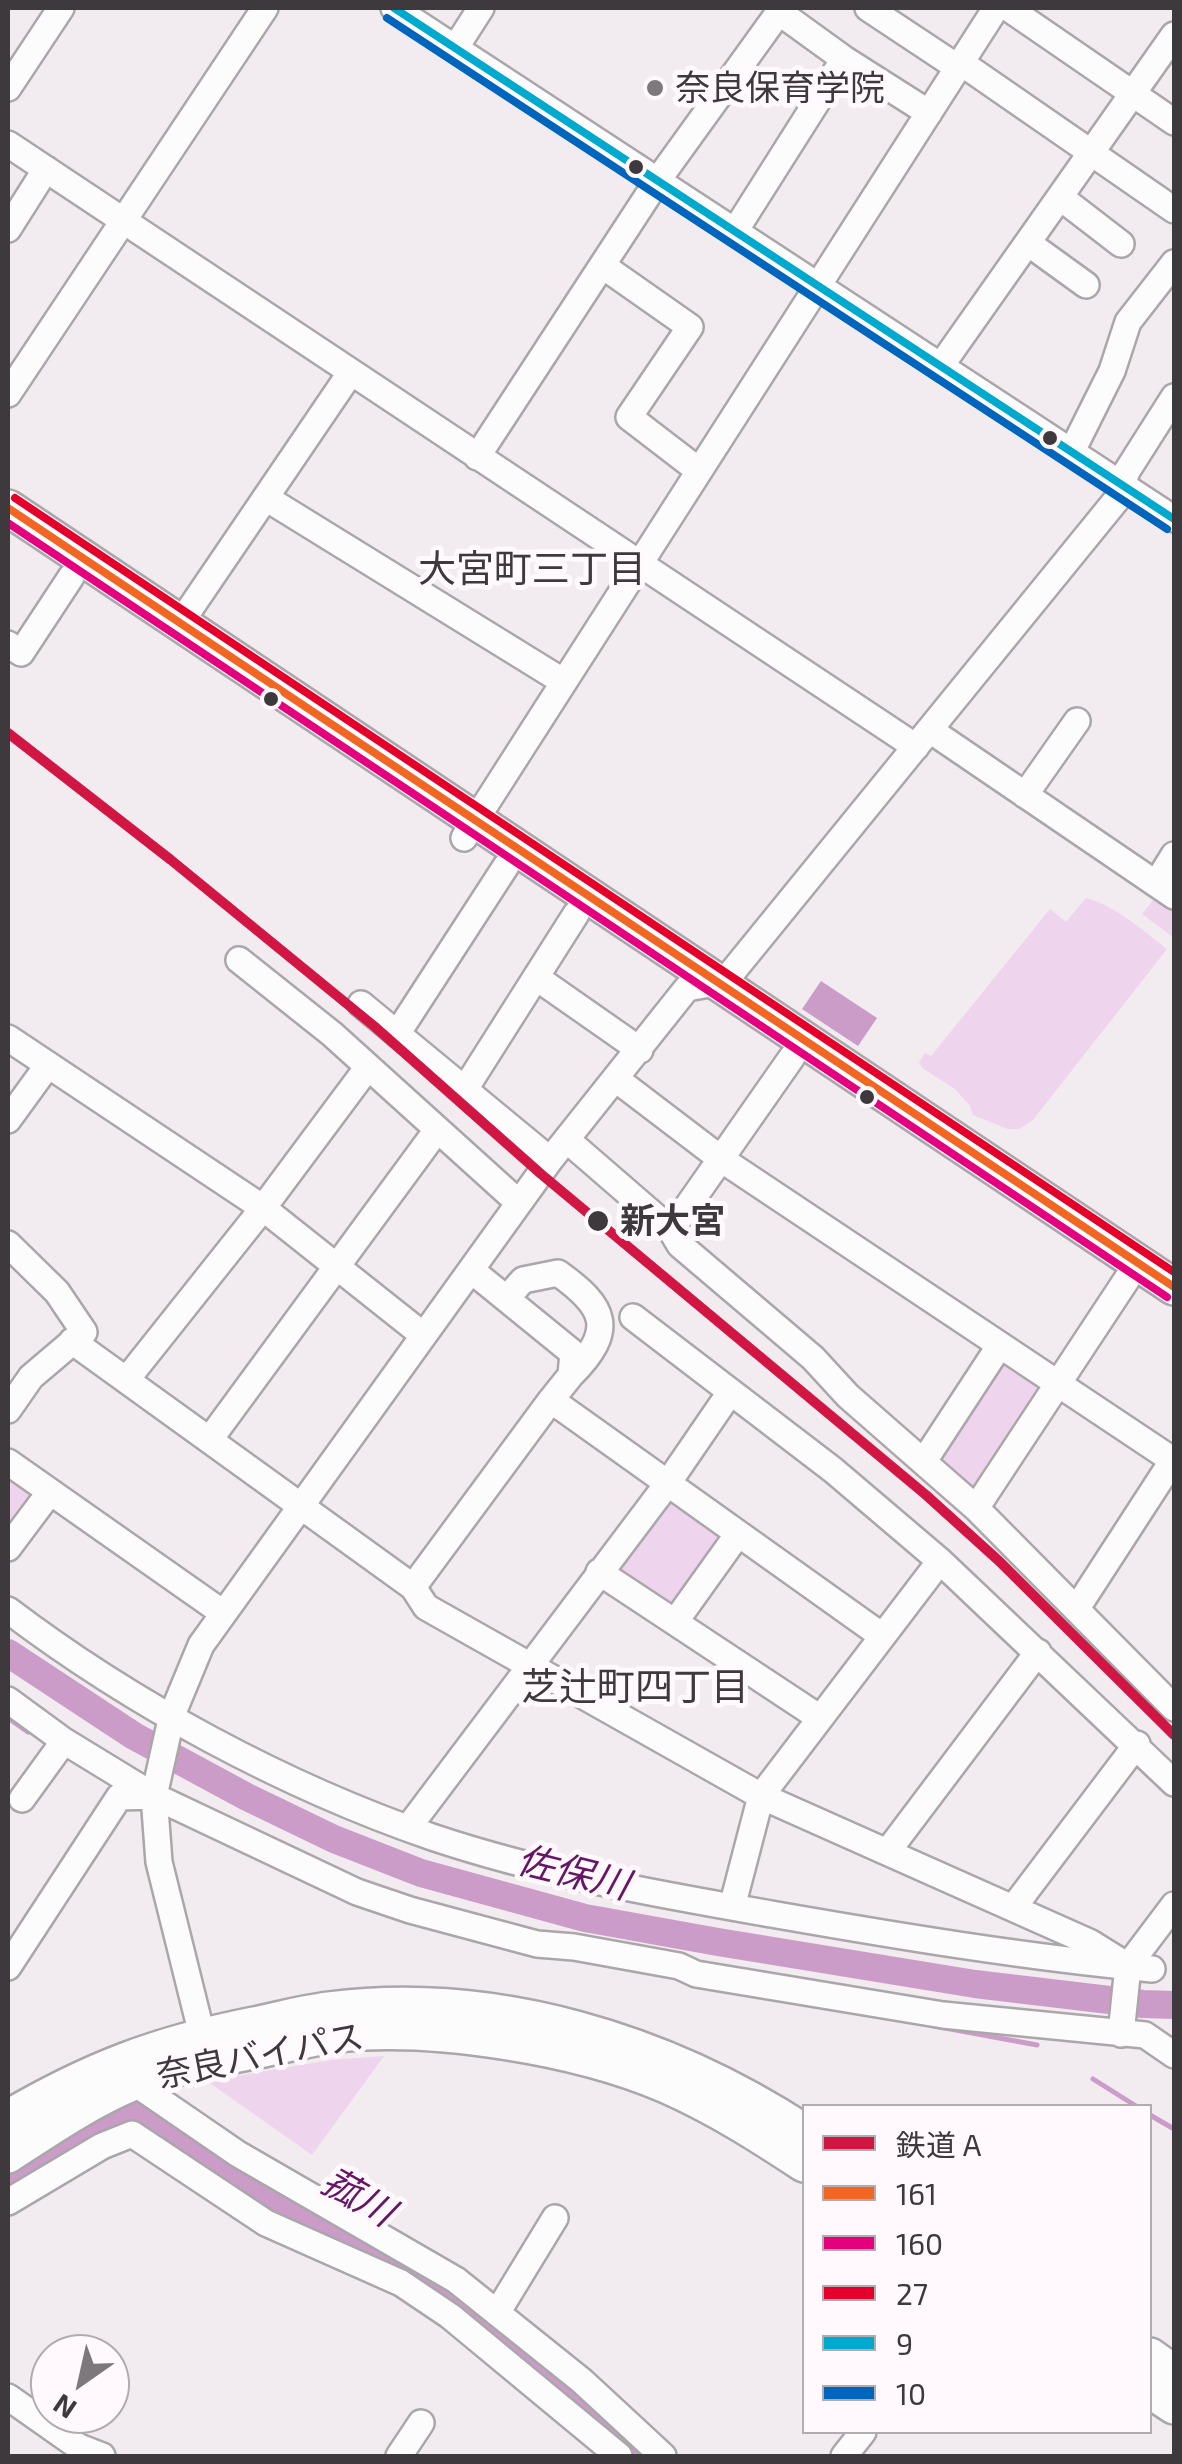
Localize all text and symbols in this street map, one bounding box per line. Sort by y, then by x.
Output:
place label: 奈良保育学院 [675,67,885,109]
marker: 奈良保育学院 [644,77,666,99]
unlabelled marker [626,157,646,177]
unlabelled marker [1040,428,1060,448]
district label: 大宮町三丁目 [418,546,646,592]
unlabelled marker [261,689,281,709]
unlabelled marker [857,1087,877,1107]
place label: 新大宮 [620,1200,725,1242]
marker: 新大宮 [585,1208,611,1234]
district label: 芝辻町四丁目 [521,1664,749,1710]
water label: 佐保川 [512,1837,634,1909]
street label: 奈良バイパス [153,2015,367,2097]
legend [802,2104,1152,2434]
text: 鉄道 A [896,2126,981,2162]
water label: 菰川 [314,2158,402,2236]
text: 161 [896,2175,937,2211]
text: 160 [896,2225,943,2261]
text: 27 [896,2275,928,2311]
text: 9 [896,2325,913,2361]
north arrow [30,2334,130,2434]
text: 10 [896,2375,926,2411]
text: N [46,2387,82,2427]

